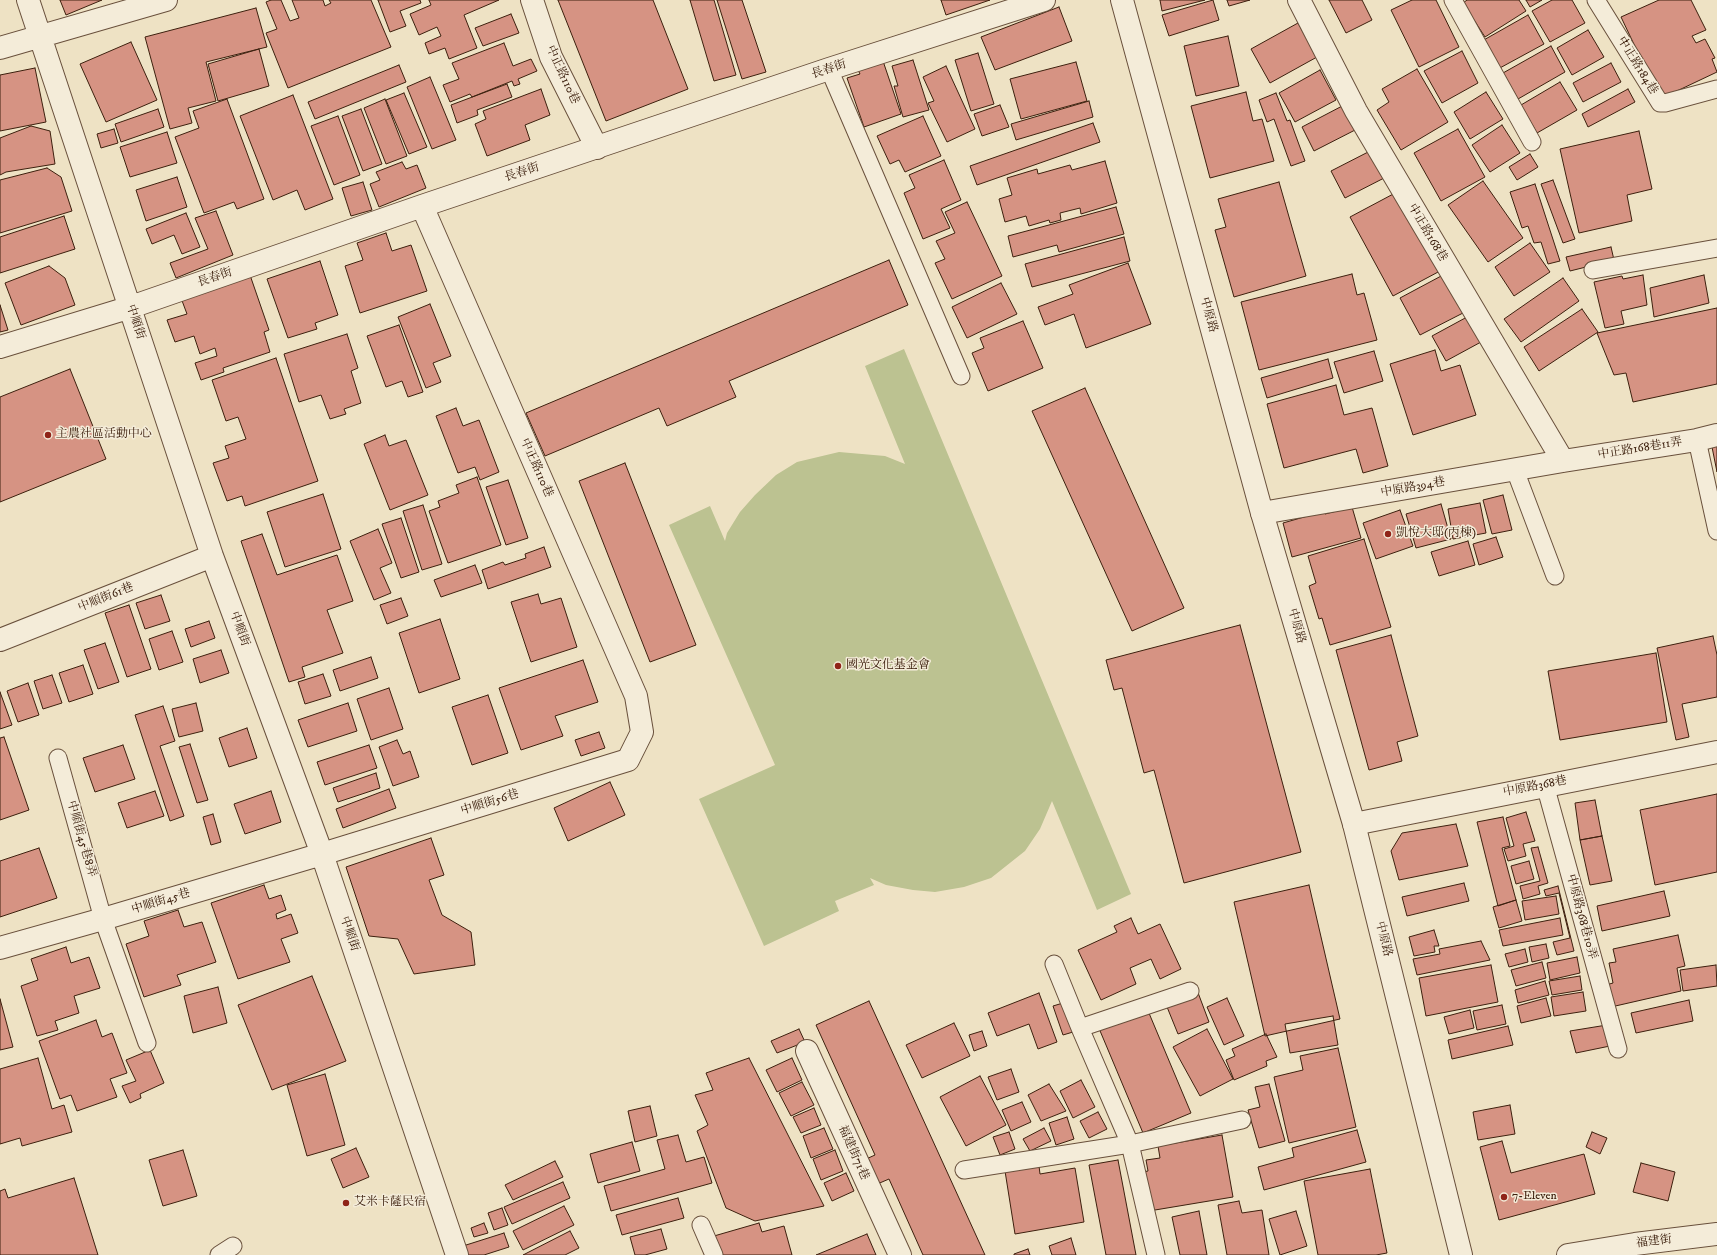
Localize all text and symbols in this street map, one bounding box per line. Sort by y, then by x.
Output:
street label: 中正路184巷 [1614,34,1660,98]
street label: 中正路110巷 [542,43,582,107]
street label: 長春街 [810,58,848,82]
street label: 長春街 [503,161,541,185]
street label: 中正路168巷 [1404,202,1450,264]
street label: 長春街 [196,265,234,291]
street label: 中原路 [1196,296,1220,334]
street label: 中順街 [123,303,147,341]
place label: 主農社區活動中心 [56,428,152,442]
marker: 主農社區活動中心 [43,430,53,440]
street label: 中正路168巷11弄 [1597,435,1683,463]
street label: 中正路110巷 [517,436,555,500]
street label: 中原路394巷 [1380,475,1446,501]
place label: 凱悅大邸(丙棟) [1396,527,1476,541]
marker: 凱悅大邸(丙棟) [1383,529,1393,539]
street label: 中順街61巷 [76,580,136,616]
street label: 中原路 [1284,607,1308,645]
street label: 中順街 [226,610,252,648]
place label: 國光文化基金會 [846,659,930,673]
marker: 國光文化基金會 [833,661,843,671]
street label: 中原路368巷 [1502,774,1568,800]
street label: 中順街56巷 [459,787,521,819]
street label: 中順街45巷8弄 [63,799,99,879]
street label: 中原路368巷10弄 [1563,873,1599,961]
street label: 中順街45巷 [130,886,192,918]
street label: 中順街 [336,915,362,953]
street label: 中原路 [1372,920,1394,958]
street label: 福建街71巷 [834,1123,872,1183]
place label: 7-Eleven [1512,1190,1557,1204]
marker: 7-Eleven [1499,1192,1509,1202]
place label: 艾米卡薩民宿 [354,1196,426,1210]
marker: 艾米卡薩民宿 [341,1198,351,1208]
street label: 福建街 [1635,1233,1673,1251]

